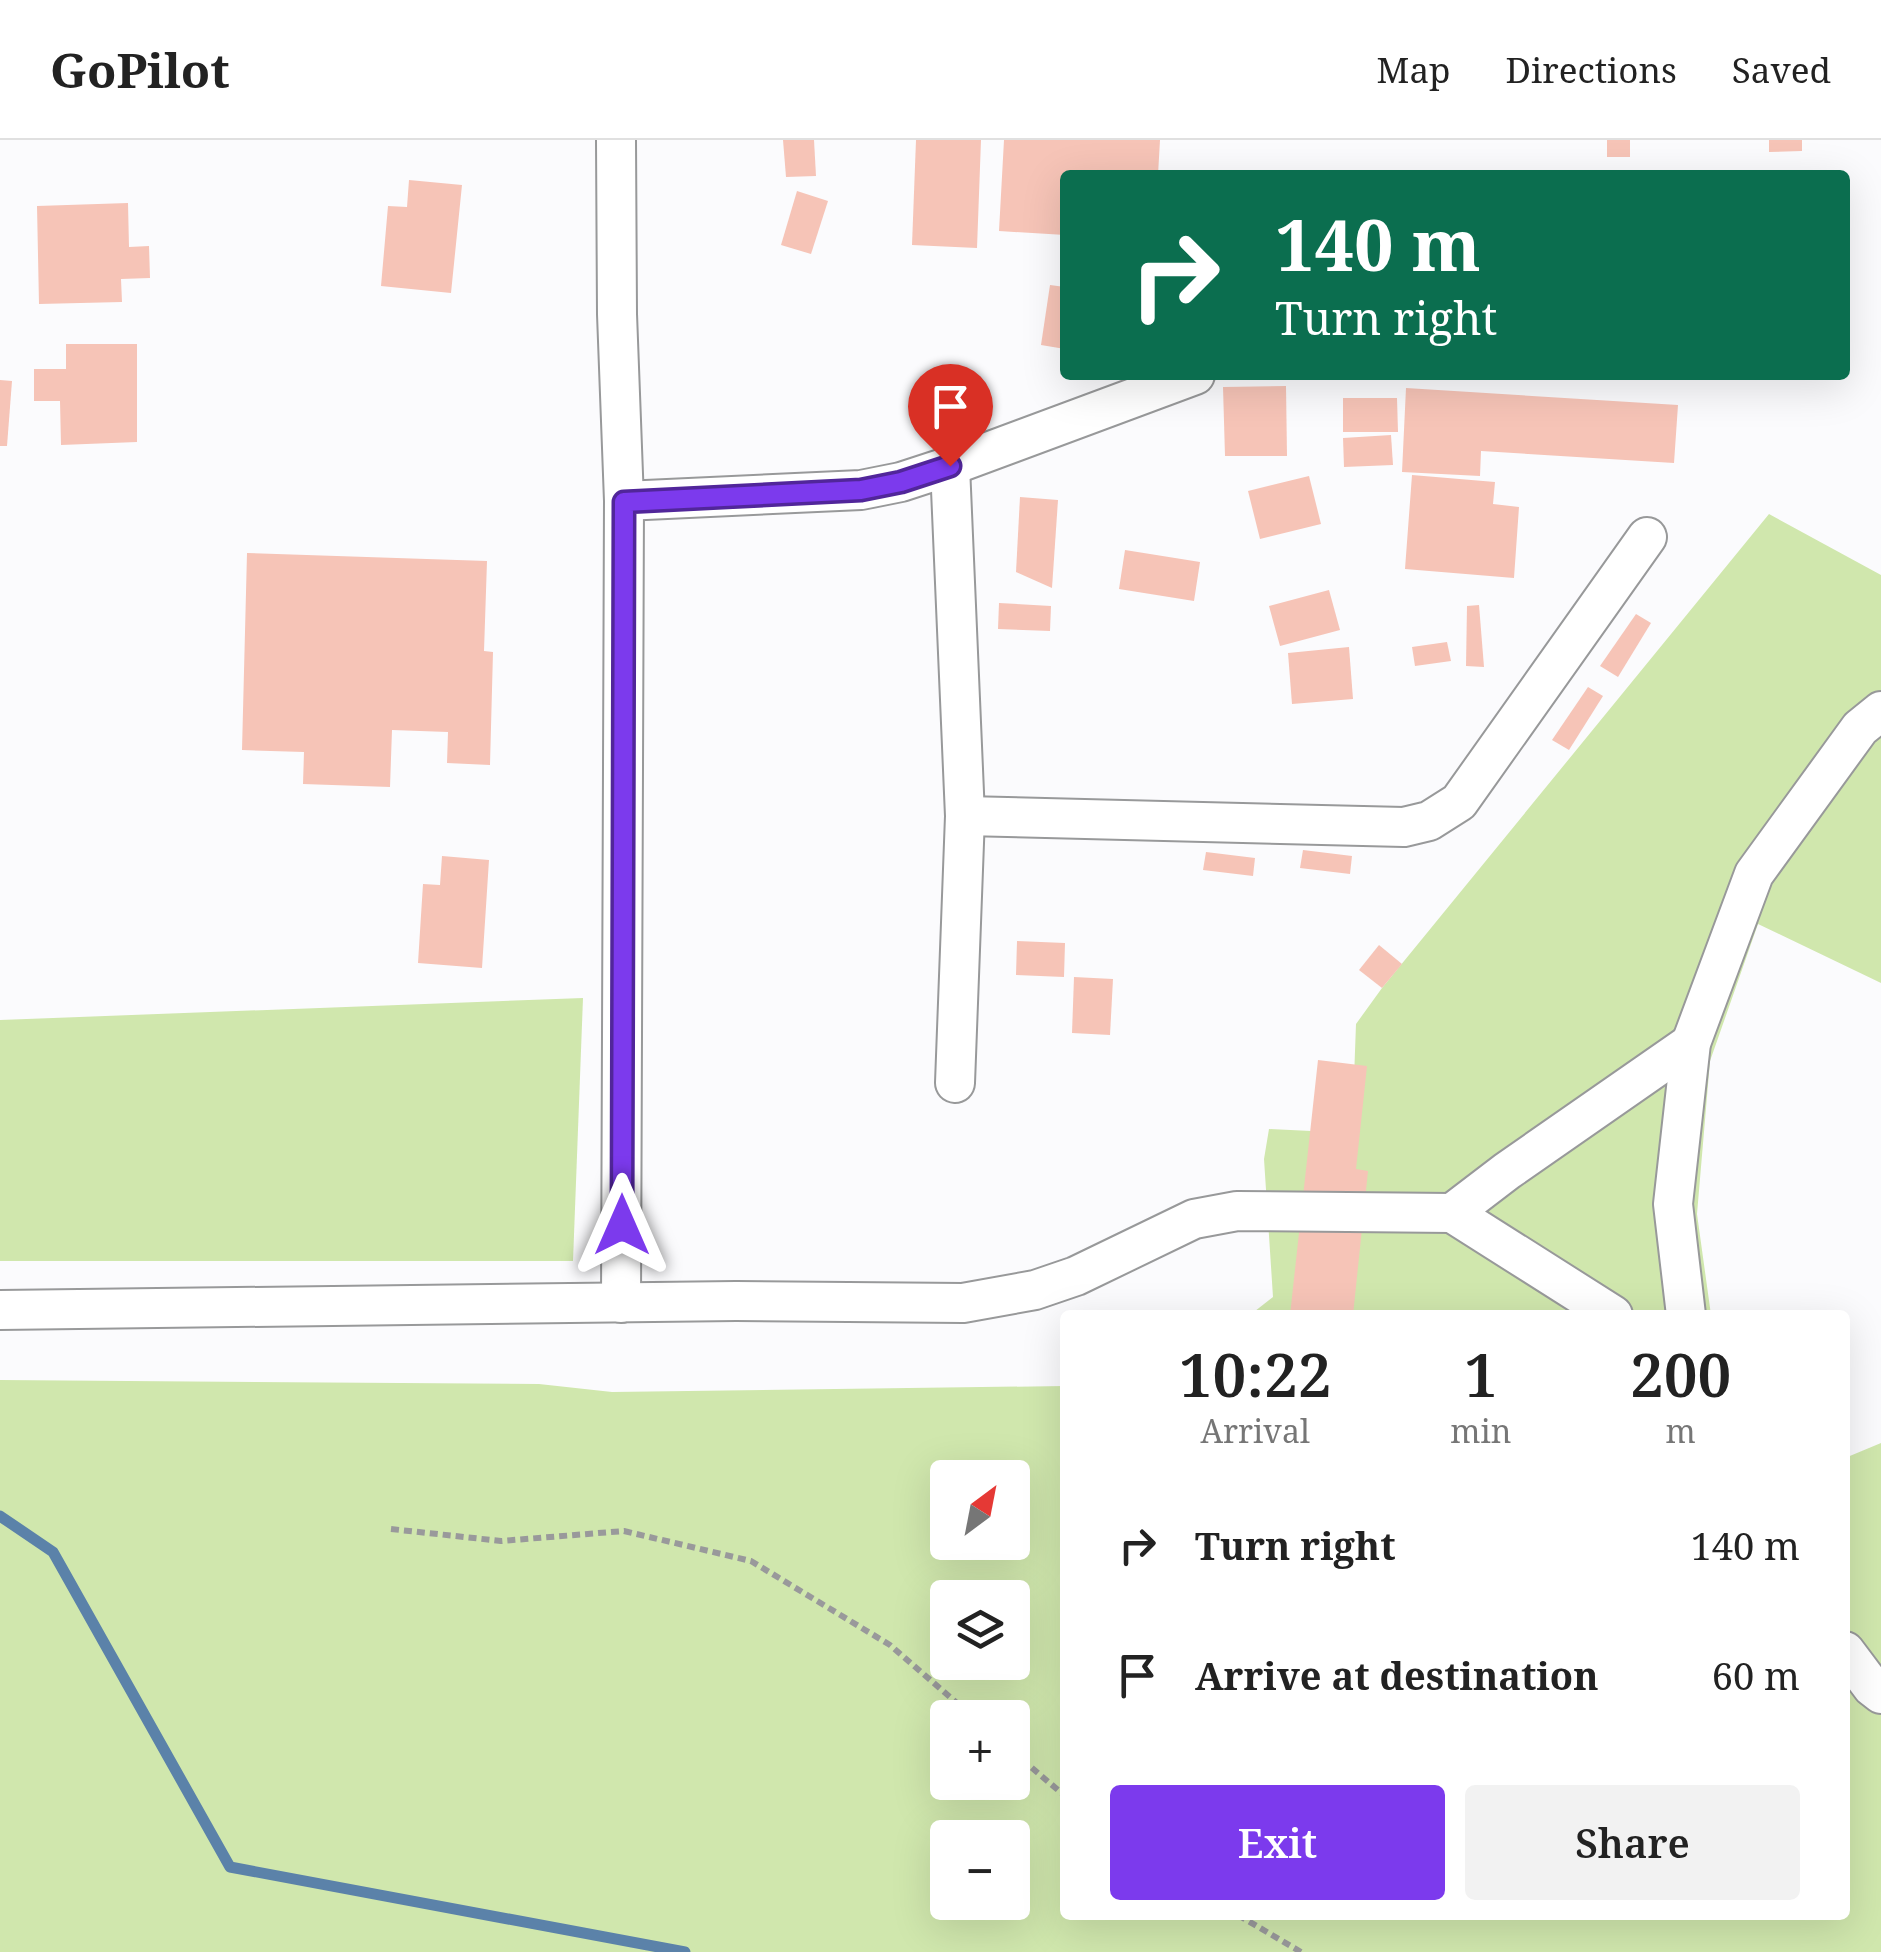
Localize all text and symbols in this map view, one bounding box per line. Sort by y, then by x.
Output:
text: GoPilot [50,37,230,102]
text: Map [1377,46,1451,93]
text: Directions [1506,46,1677,93]
text: Saved [1732,46,1831,93]
text: 140 m [1275,196,1481,292]
icon: right [1110,210,1240,340]
text: Turn right [1275,287,1497,348]
pin [908,364,993,467]
icon: arrive [923,379,978,434]
position arrow [570,1173,674,1277]
text: 10:22 [1179,1333,1332,1415]
text: 1 [1464,1333,1498,1415]
text: 200 [1630,1333,1731,1415]
text: Arrival [1200,1409,1310,1452]
text: min [1450,1409,1511,1452]
text: m [1666,1409,1696,1452]
north arrow [930,1460,1030,1560]
map controls [930,1460,1030,1920]
icon: right [1110,1518,1165,1573]
text: Turn right [1195,1519,1396,1571]
text: 140 m [1690,1519,1800,1571]
button: layers [930,1580,1030,1680]
icon: arrive [1110,1648,1165,1703]
text: Arrive at destination [1195,1649,1599,1701]
text: 60 m [1712,1649,1800,1701]
button: + [930,1700,1030,1800]
button: Exit [1110,1785,1445,1900]
button: Share [1465,1785,1800,1900]
button: − [930,1820,1030,1920]

